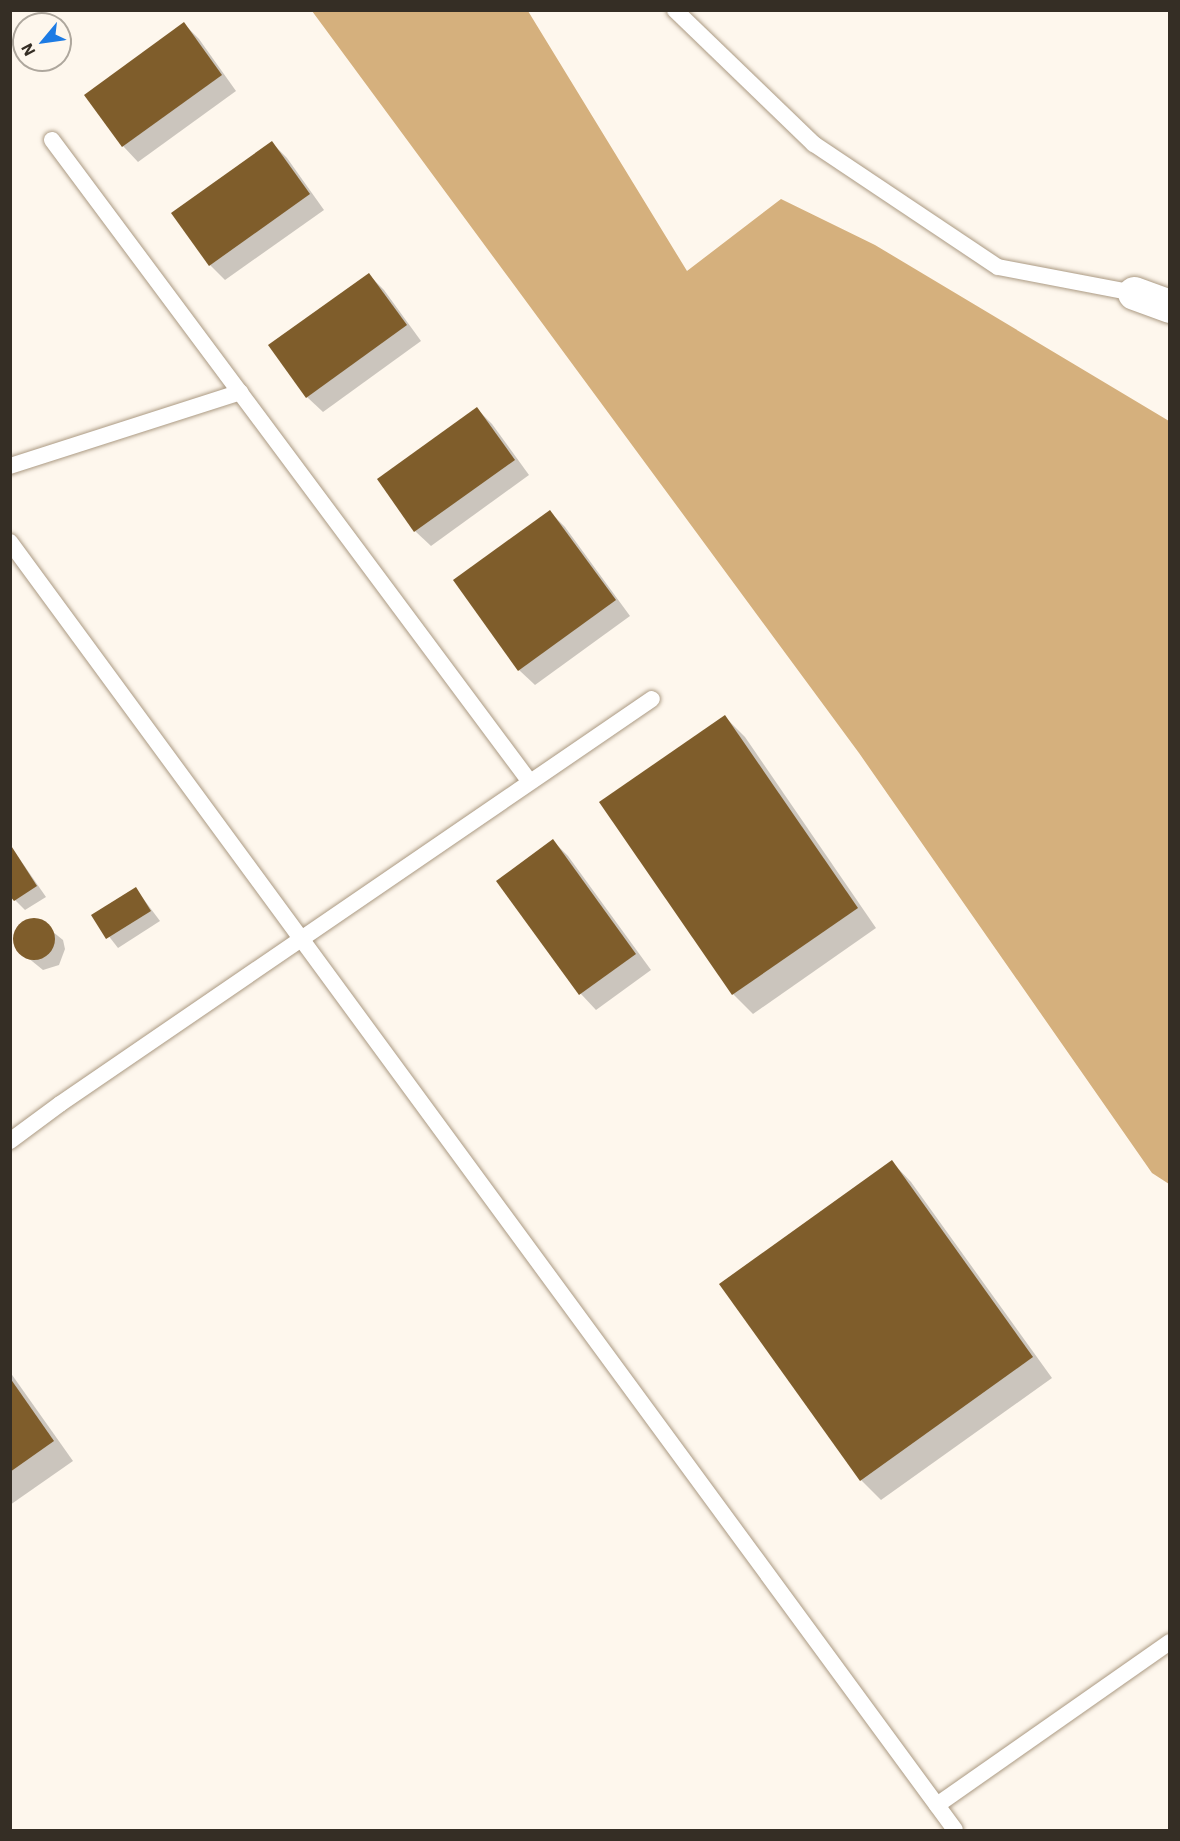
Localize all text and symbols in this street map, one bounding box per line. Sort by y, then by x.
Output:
north arrow [12,12,72,72]
text: N [16,40,40,60]

